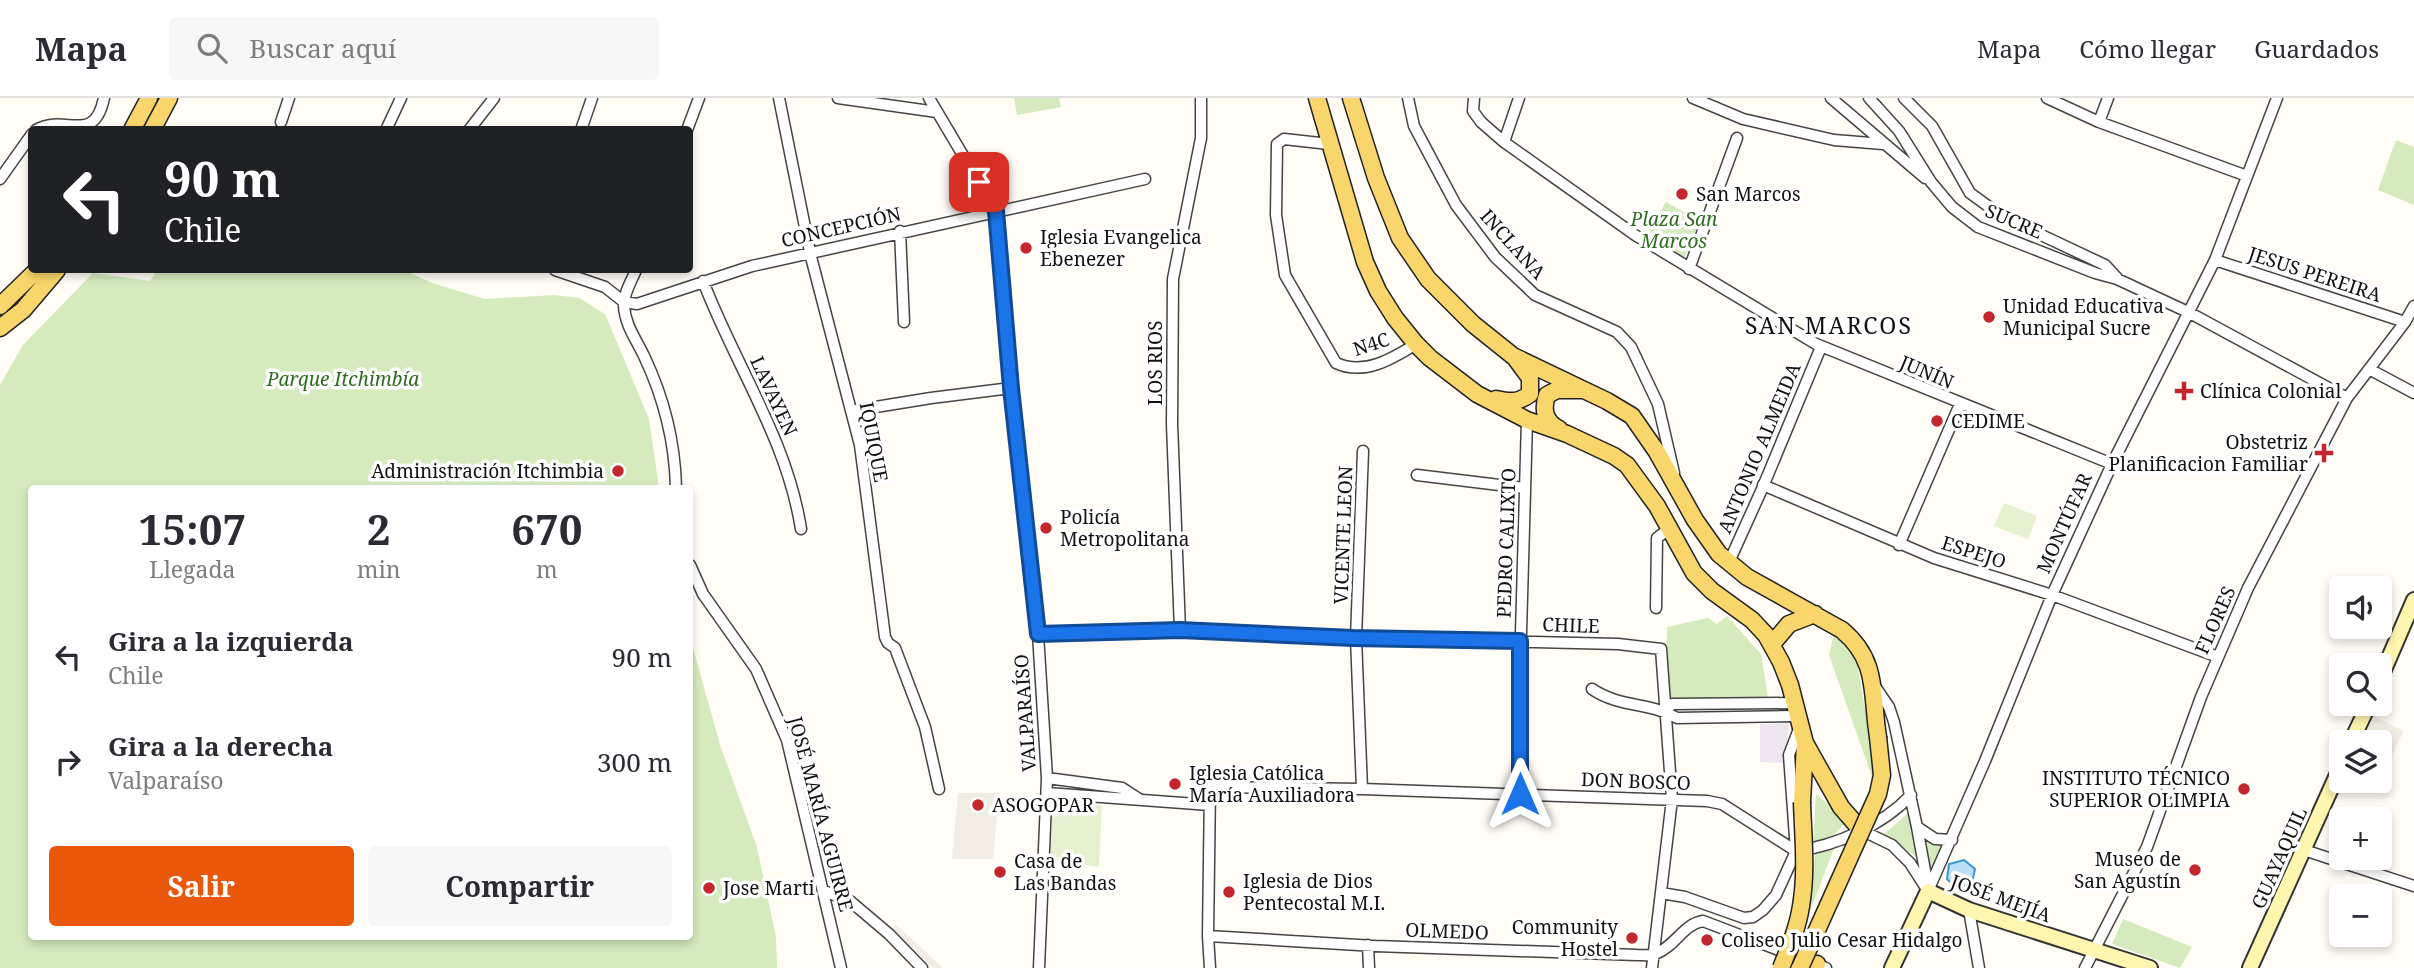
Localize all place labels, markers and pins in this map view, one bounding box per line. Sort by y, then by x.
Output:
pin [949,152,1009,212]
place label: San Marcos [1696,181,1801,207]
marker: San Marcos [1674,186,1690,202]
place label: Iglesia Evangelica Ebenezer [1040,224,1202,272]
marker: Iglesia Evangelica Ebenezer [1018,240,1034,256]
place label: Unidad Educativa Municipal Sucre [2003,293,2164,341]
marker: Unidad Educativa Municipal Sucre [1981,309,1997,325]
place label: Clínica Colonial [2200,378,2341,404]
marker: Clínica Colonial [2174,381,2194,401]
place label: CEDIME [1951,408,2025,434]
marker: CEDIME [1929,413,1945,429]
place label: Obstetriz Planificacion Familiar [2109,429,2308,477]
marker: Obstetriz Planificacion Familiar [2314,443,2334,463]
place label: Administración Itchimbia [371,458,604,484]
marker: Administración Itchimbia [610,463,626,479]
place label: Policía Metropolitana [1060,504,1190,552]
marker: Policía Metropolitana [1038,520,1054,536]
place label: Iglesia Católica María Auxiliadora [1189,760,1355,808]
place label: INSTITUTO TÉCNICO SUPERIOR OLIMPIA [2042,765,2231,813]
marker: Iglesia Católica María Auxiliadora [1167,776,1183,792]
marker: INSTITUTO TÉCNICO SUPERIOR OLIMPIA [2236,781,2252,797]
place label: ASOGOPAR [992,792,1094,818]
marker: ASOGOPAR [970,797,986,813]
place label: Museo de San Agustín [2074,846,2181,894]
place label: Casa de Las Bandas [1014,848,1116,896]
marker: Museo de San Agustín [2187,862,2203,878]
marker: Casa de Las Bandas [992,864,1008,880]
place label: Iglesia de Dios Pentecostal M.I. [1243,868,1385,916]
place label: Jose Marti [722,875,815,901]
marker: Jose Marti [701,880,717,896]
marker: Iglesia de Dios Pentecostal M.I. [1221,884,1237,900]
place label: Community Hostel [1512,914,1618,962]
place label: Coliseo Julio Cesar Hidalgo [1721,927,1963,953]
marker: Community Hostel [1624,930,1640,946]
marker: Coliseo Julio Cesar Hidalgo [1699,932,1715,948]

